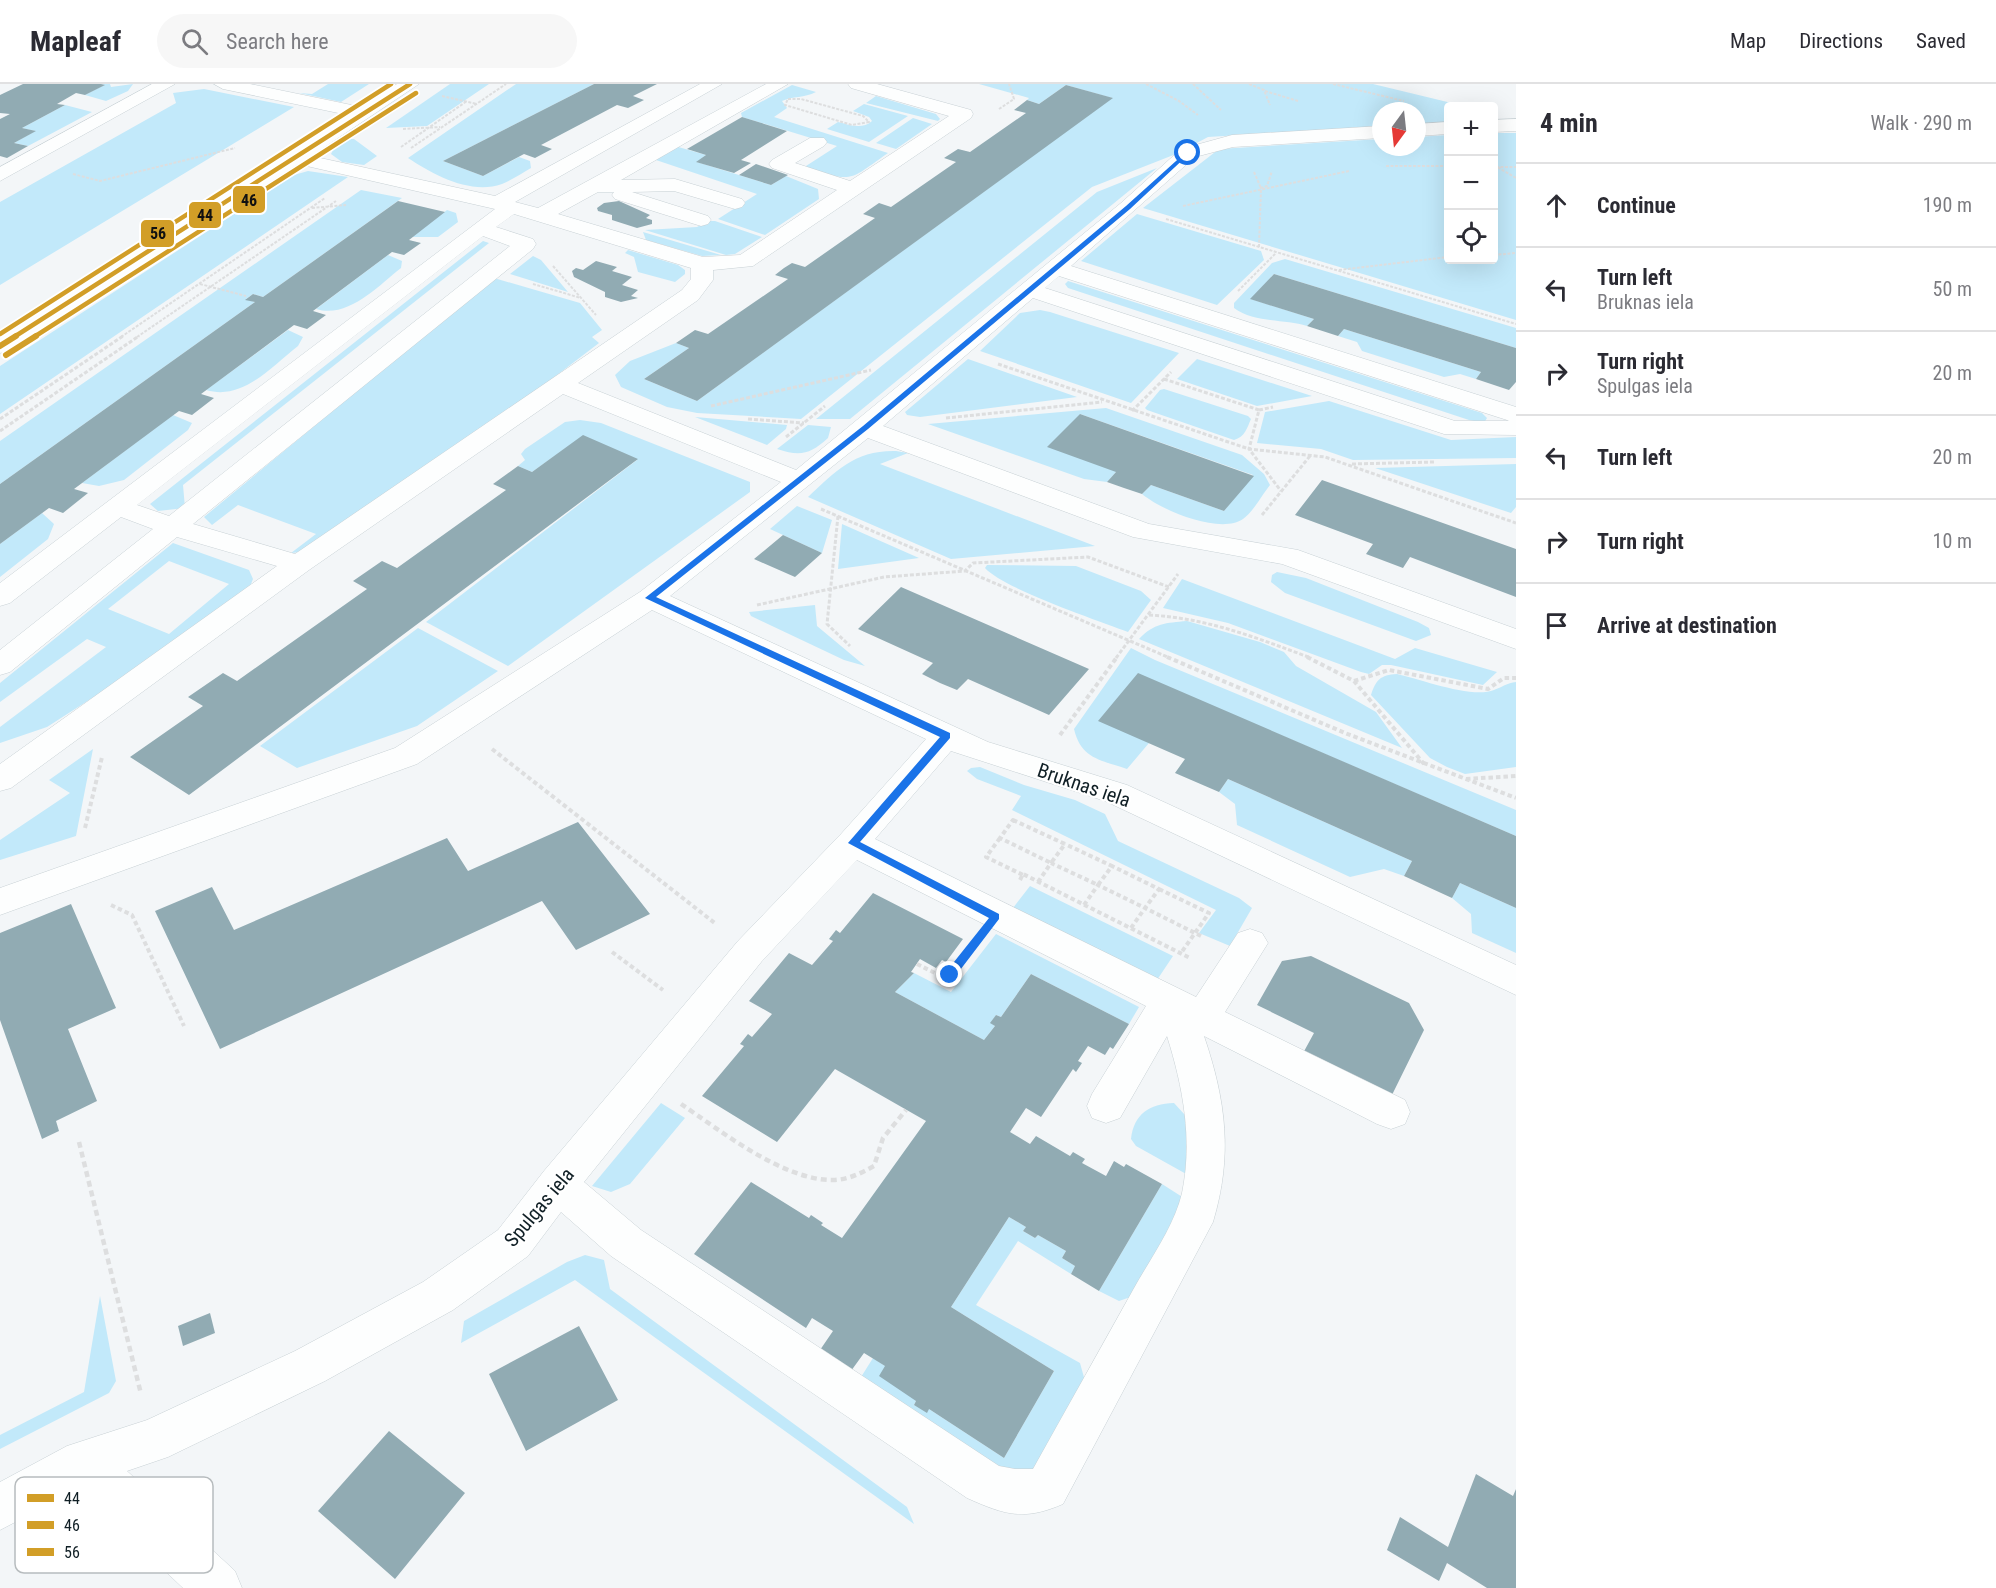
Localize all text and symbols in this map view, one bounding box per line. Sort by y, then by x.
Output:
search box [157,14,577,68]
text: Mapleaf [30,25,121,58]
icon: search [178,25,211,58]
text: Search here [226,29,328,54]
text: Map [1730,29,1766,53]
text: Directions [1799,29,1883,53]
text: Saved [1916,29,1966,53]
north arrow [1372,102,1426,156]
map controls [1444,102,1498,264]
button: + [1444,102,1498,156]
text: 4 min [1540,108,1598,138]
text: Walk · 290 m [1871,111,1972,135]
route start [1174,139,1200,165]
button: − [1444,156,1498,210]
line badge: 46 [232,185,266,214]
icon: ahead [1540,189,1573,222]
text: 46 [241,191,257,210]
text: Continue [1597,193,1676,218]
text: 190 m [1923,193,1972,217]
line badge: 44 [188,201,222,229]
text: 44 [197,206,213,225]
button: locate [1444,210,1498,264]
line badge: 56 [140,219,175,248]
text: 56 [150,224,166,243]
text: Turn left [1597,265,1672,290]
icon: left [1540,273,1573,306]
text: 50 m [1933,277,1972,301]
text: Bruknas iela [1597,290,1694,314]
text: Turn right [1597,349,1684,374]
icon: right [1540,357,1573,390]
text: 20 m [1933,361,1972,385]
text: Spulgas iela [1597,374,1693,398]
icon: left [1540,441,1573,474]
text: Turn left [1597,445,1672,470]
text: 20 m [1933,445,1972,469]
icon: right [1540,525,1573,558]
text: Turn right [1597,529,1684,554]
text: 10 m [1933,529,1972,553]
icon: arrive [1540,609,1573,642]
text: Arrive at destination [1597,613,1777,638]
street label: Bruknas iela [1034,758,1134,812]
route end [936,961,962,987]
street label: Spulgas iela [499,1163,579,1251]
legend [15,1477,213,1573]
text: 44 [64,1489,80,1508]
text: 46 [64,1516,80,1535]
text: 56 [64,1543,80,1562]

